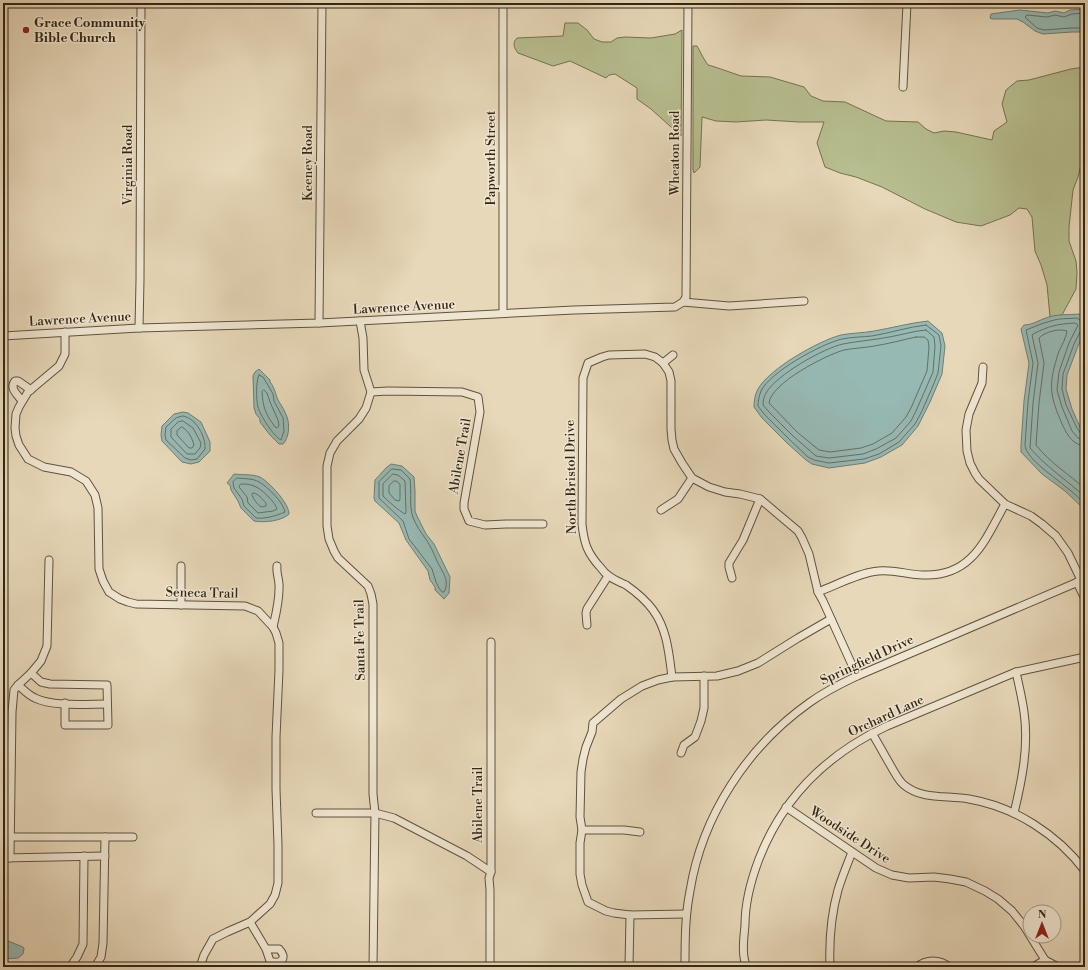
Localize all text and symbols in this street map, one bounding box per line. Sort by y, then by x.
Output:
place label: Grace Community Bible Church [34,15,146,46]
marker: Grace Community Bible Church [21,25,31,35]
street label: Papworth Street [483,110,499,205]
street label: Wheaton Road [667,110,683,197]
street label: Virginia Road [120,124,136,206]
street label: Keeney Road [300,124,316,201]
street label: Lawrence Avenue [352,296,456,318]
street label: Lawrence Avenue [28,308,132,330]
street label: Abilene Trail [445,417,475,496]
street label: North Bristol Drive [562,419,580,534]
street label: Seneca Trail [165,584,239,602]
street label: Santa Fe Trail [351,599,369,681]
street label: Springfield Drive [818,631,917,689]
street label: Orchard Lane [846,691,927,740]
street label: Abilene Trail [470,767,486,844]
street label: Woodside Drive [806,803,894,867]
north arrow [1022,904,1062,944]
text: N [1038,908,1047,922]

